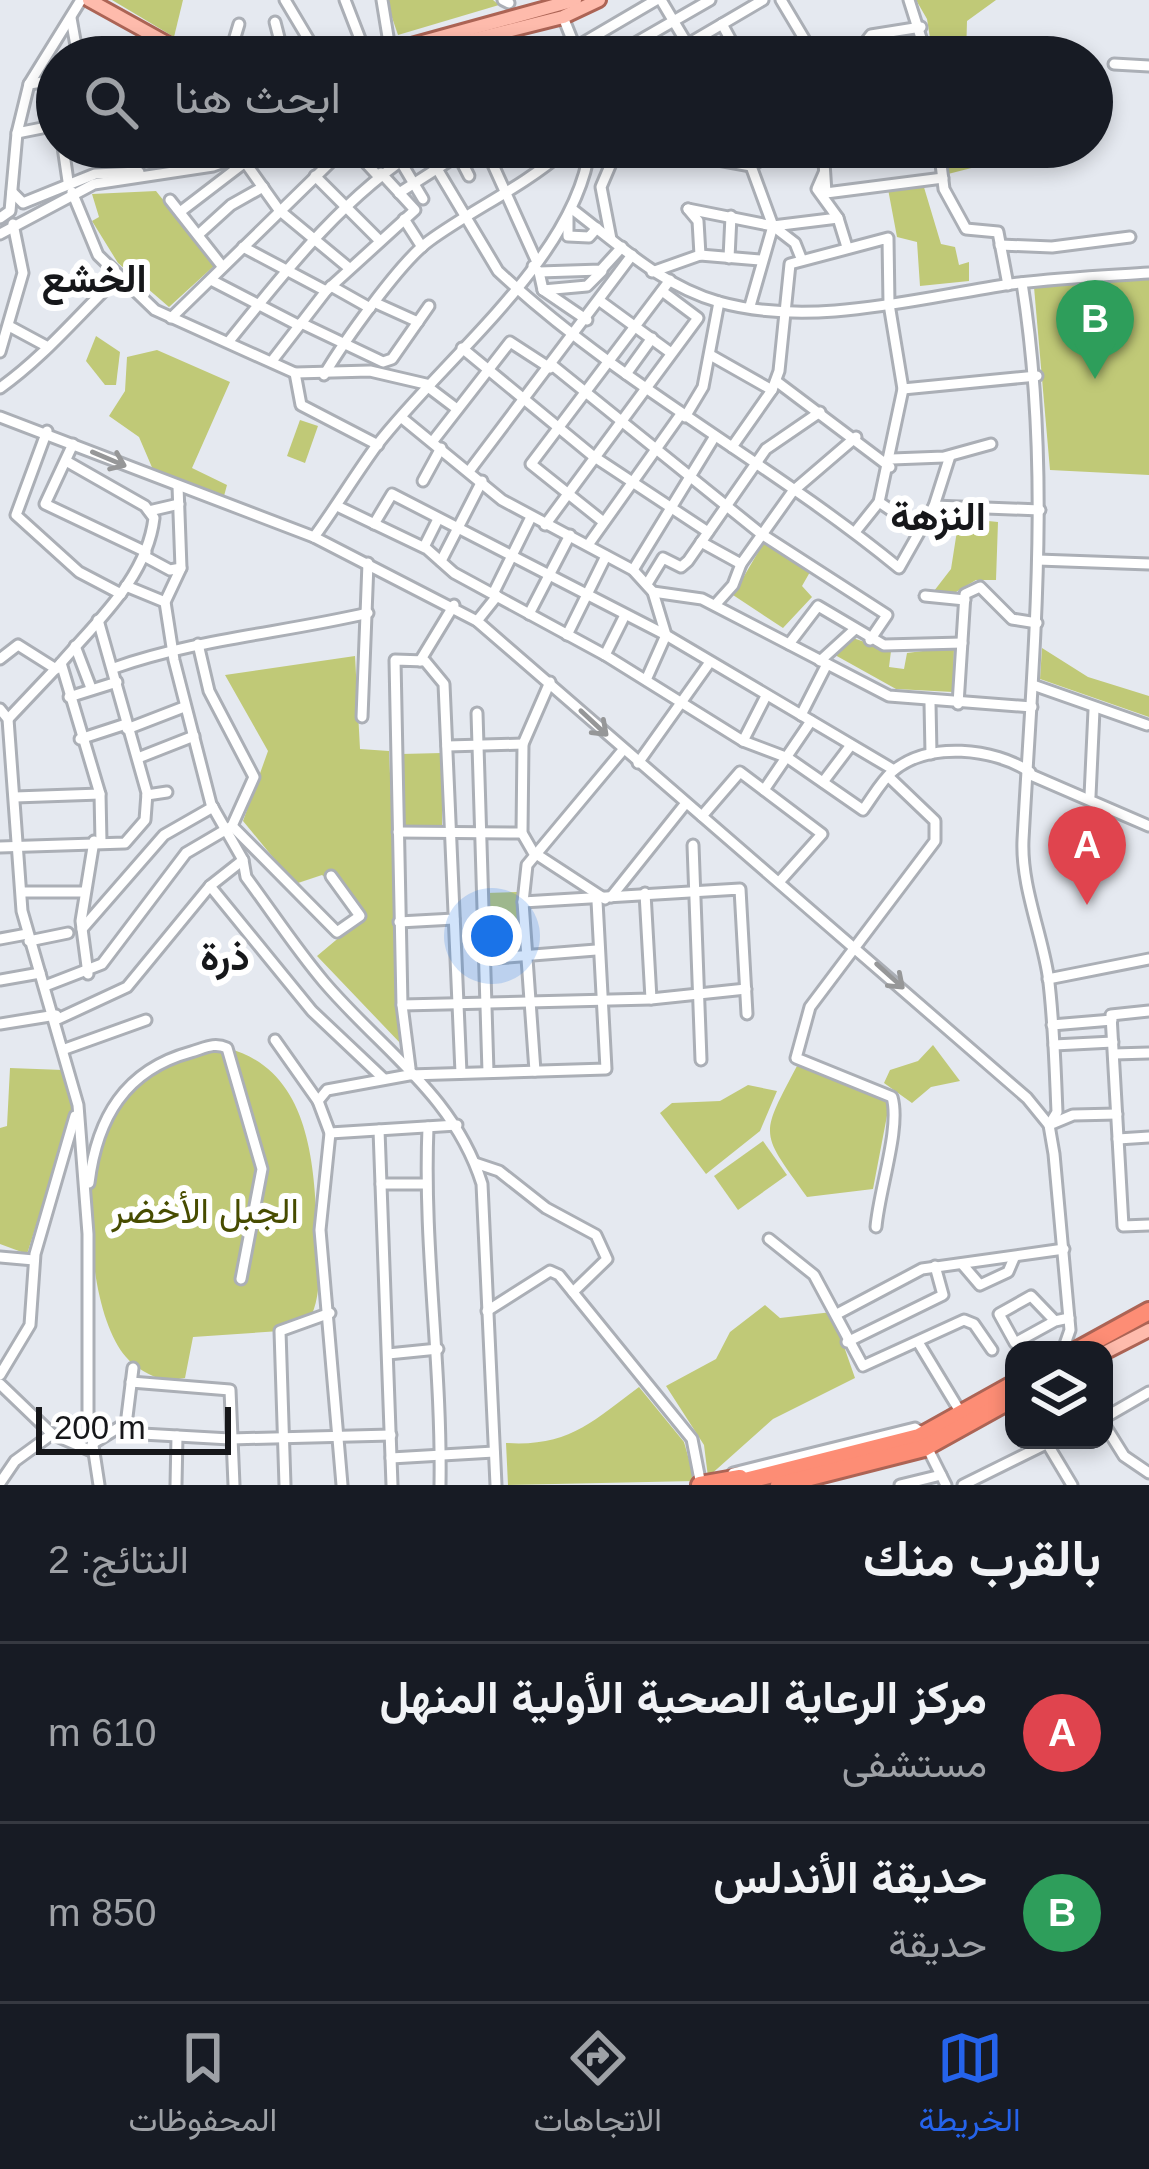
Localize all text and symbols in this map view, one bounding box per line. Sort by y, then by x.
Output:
search box [36,36,1113,168]
icon: search [78,69,144,135]
text: ابحث هنا [174,72,341,123]
district label: الخشع [41,257,147,306]
pin: B [1056,280,1134,379]
one-way arrow [90,450,127,471]
district label: النزهة [890,495,986,541]
one-way arrow [578,708,608,736]
pin: A [1048,806,1126,905]
your location [462,906,522,966]
district label: ذرة [200,935,250,981]
one-way arrow [875,962,905,989]
park label: الجبل الأخضر [110,1190,299,1233]
map controls [1005,1341,1113,1449]
button: layers [1005,1341,1113,1449]
scale bar [36,1401,231,1454]
text: 200 m [54,1409,146,1446]
text: بالقرب منك [863,1530,1101,1587]
text: النتائج: 2 [48,1538,189,1581]
text: مركز الرعاية الصحية الأولية المنهل [379,1672,987,1723]
text: 610 m [48,1711,156,1754]
text: A [1048,1711,1076,1754]
text: مستشفى [842,1742,987,1785]
text: حديقة الأندلس [713,1852,987,1903]
text: 850 m [48,1891,156,1934]
text: B [1048,1891,1076,1934]
text: حديقة [888,1922,987,1965]
tab: المحفوظات [128,2025,277,2149]
tab: الاتجاهات [534,2025,662,2149]
tab: الخريطة [919,2025,1021,2149]

